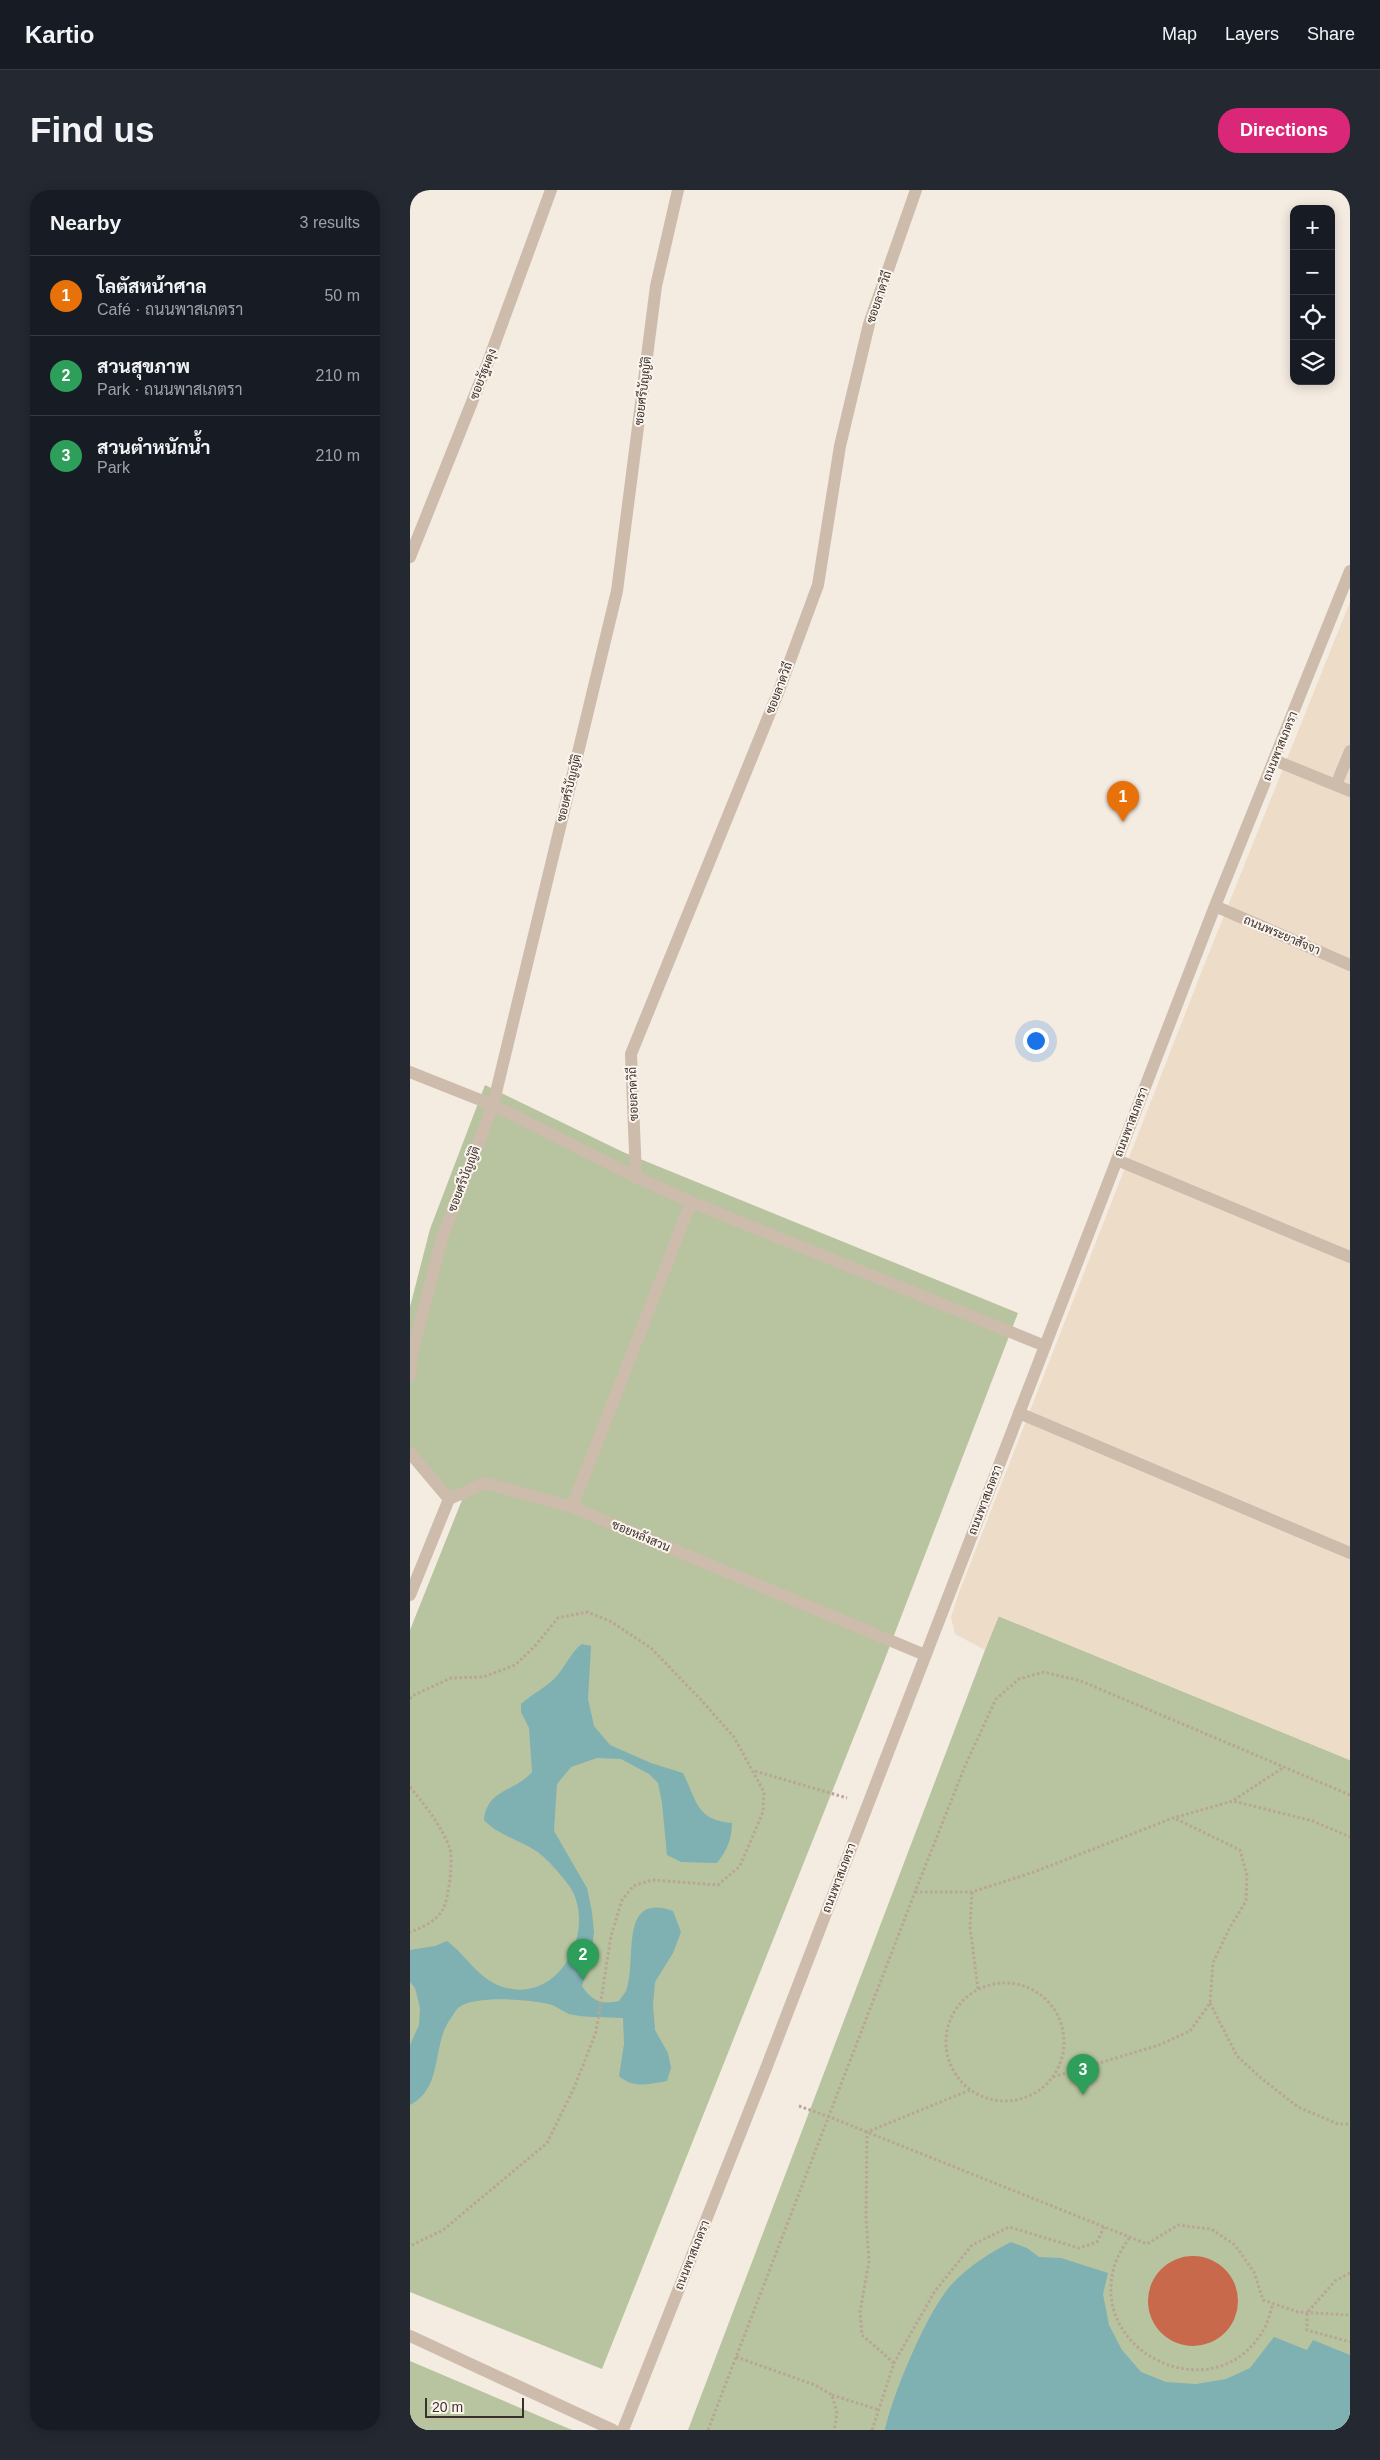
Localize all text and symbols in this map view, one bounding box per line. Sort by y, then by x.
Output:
text: Kartio [25,21,94,48]
text: Map [1162,24,1197,44]
text: Layers [1225,24,1279,44]
text: Share [1307,24,1355,44]
button: Directions [1218,108,1350,153]
text: Find us [30,110,154,149]
map controls [1290,205,1335,385]
button: + [1290,205,1335,250]
text: Nearby [50,211,121,234]
text: 3 results [300,214,360,231]
button: − [1290,250,1335,295]
street label: ซอยลาดวิถี [863,269,894,325]
text: โลตัสหน้าศาล [97,276,207,297]
text: 1 [62,287,70,304]
text: 50 m [324,287,360,304]
button: locate [1290,295,1335,340]
text: Café · ถนนพาสเภตรา [97,301,243,318]
button: layers [1290,340,1335,385]
street label: ซอยรัฐผดุง [467,346,501,402]
text: สวนสุขภาพ [97,356,190,377]
street label: ซอยศรีบัญญัติ [631,356,654,426]
text: 2 [62,367,70,384]
text: 210 m [316,367,360,384]
text: Park · ถนนพาสเภตรา [97,381,242,398]
text: สวนตำหนักน้ำ [97,437,211,458]
text: 3 [62,447,70,464]
text: 210 m [316,447,360,464]
text: Park [97,459,130,476]
street label: ซอยลาดวิถี [762,660,795,716]
street label: ถนนพาสเภตรา [1260,709,1300,783]
street label: ซอยศรีบัญญัติ [553,752,584,823]
pin: 1 [1107,781,1139,822]
street label: ถนนพระยาสัจจา [1242,913,1322,957]
your location [1023,1028,1049,1054]
street label: ซอยลาดวิถี [624,1067,641,1121]
street label: ถนนพาสเภตรา [1111,1085,1151,1159]
street label: ซอยศรีบัญญัติ [444,1144,483,1214]
street label: ถนนพาสเภตรา [965,1463,1005,1537]
street label: ซอยหลังสวน [610,1517,673,1555]
street label: ถนนพาสเภตรา [819,1841,859,1915]
pin: 2 [567,1939,599,1980]
pin: 3 [1067,2054,1099,2095]
street label: ถนนพาสเภตรา [672,2218,712,2292]
scale bar [425,2395,524,2418]
text: 20 m [432,2399,463,2415]

